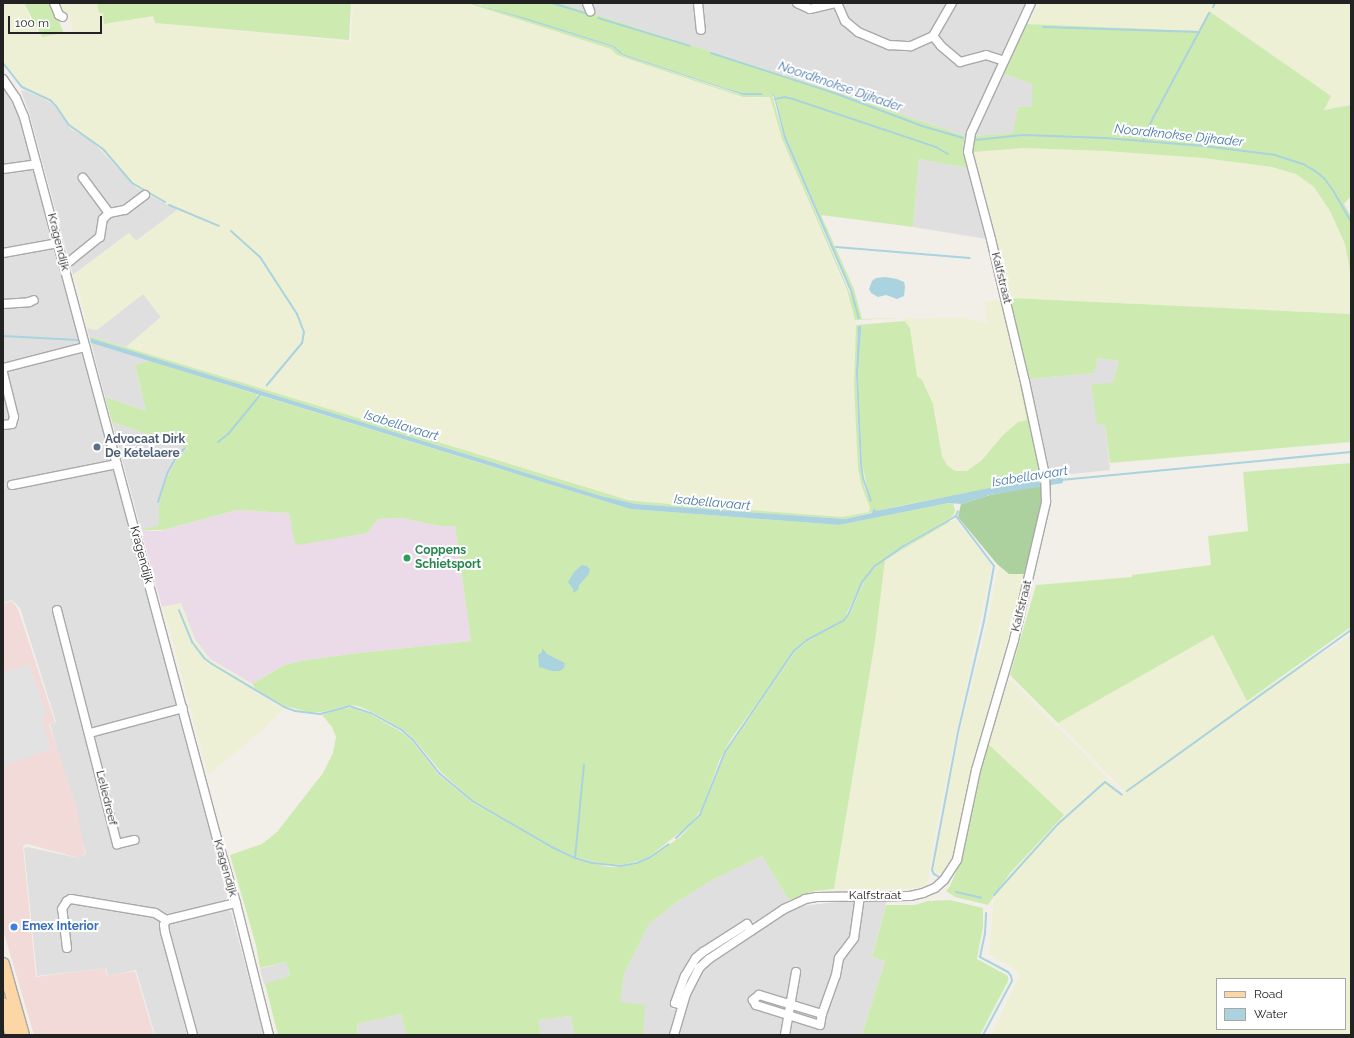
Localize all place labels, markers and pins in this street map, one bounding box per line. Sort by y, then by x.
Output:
place label: Advocaat Dirk De Ketelaere [105,433,185,461]
marker: Advocaat Dirk De Ketelaere [92,442,102,452]
place label: Coppens Schietsport [415,544,481,572]
marker: Coppens Schietsport [402,553,412,563]
place label: Emex Interior [22,920,99,934]
marker: Emex Interior [9,922,19,932]

